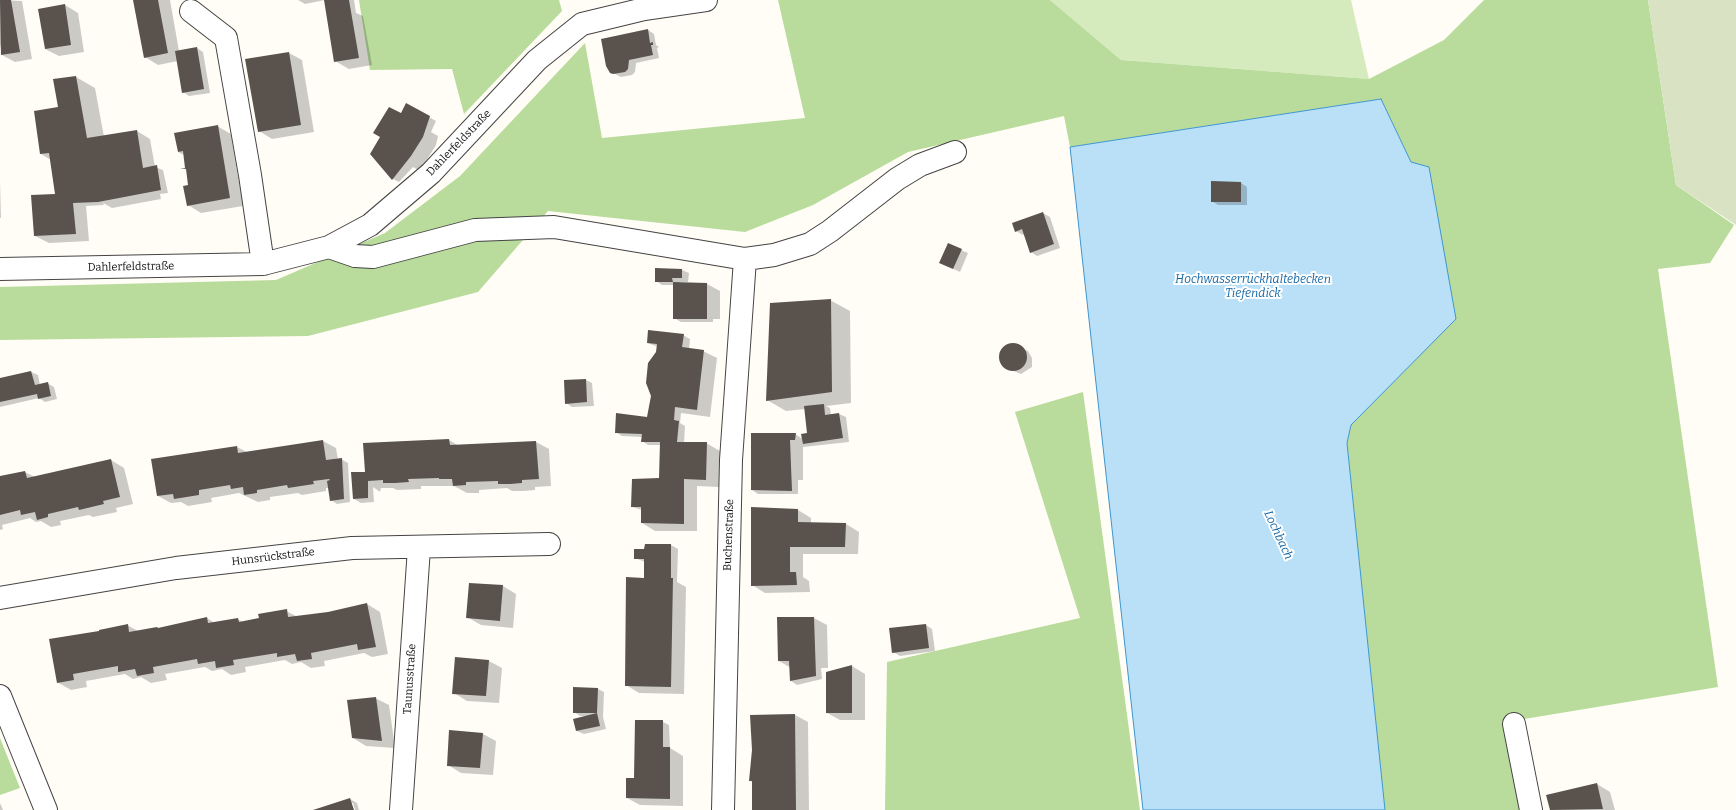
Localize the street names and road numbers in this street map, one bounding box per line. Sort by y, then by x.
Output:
street label: Dahlerfeldstraße [424,107,494,179]
street label: Dahlerfeldstraße [88,260,174,274]
street label: Buchenstraße [721,499,737,571]
street label: Hunsrückstraße [231,545,315,569]
street label: Taunusstraße [401,643,419,715]

